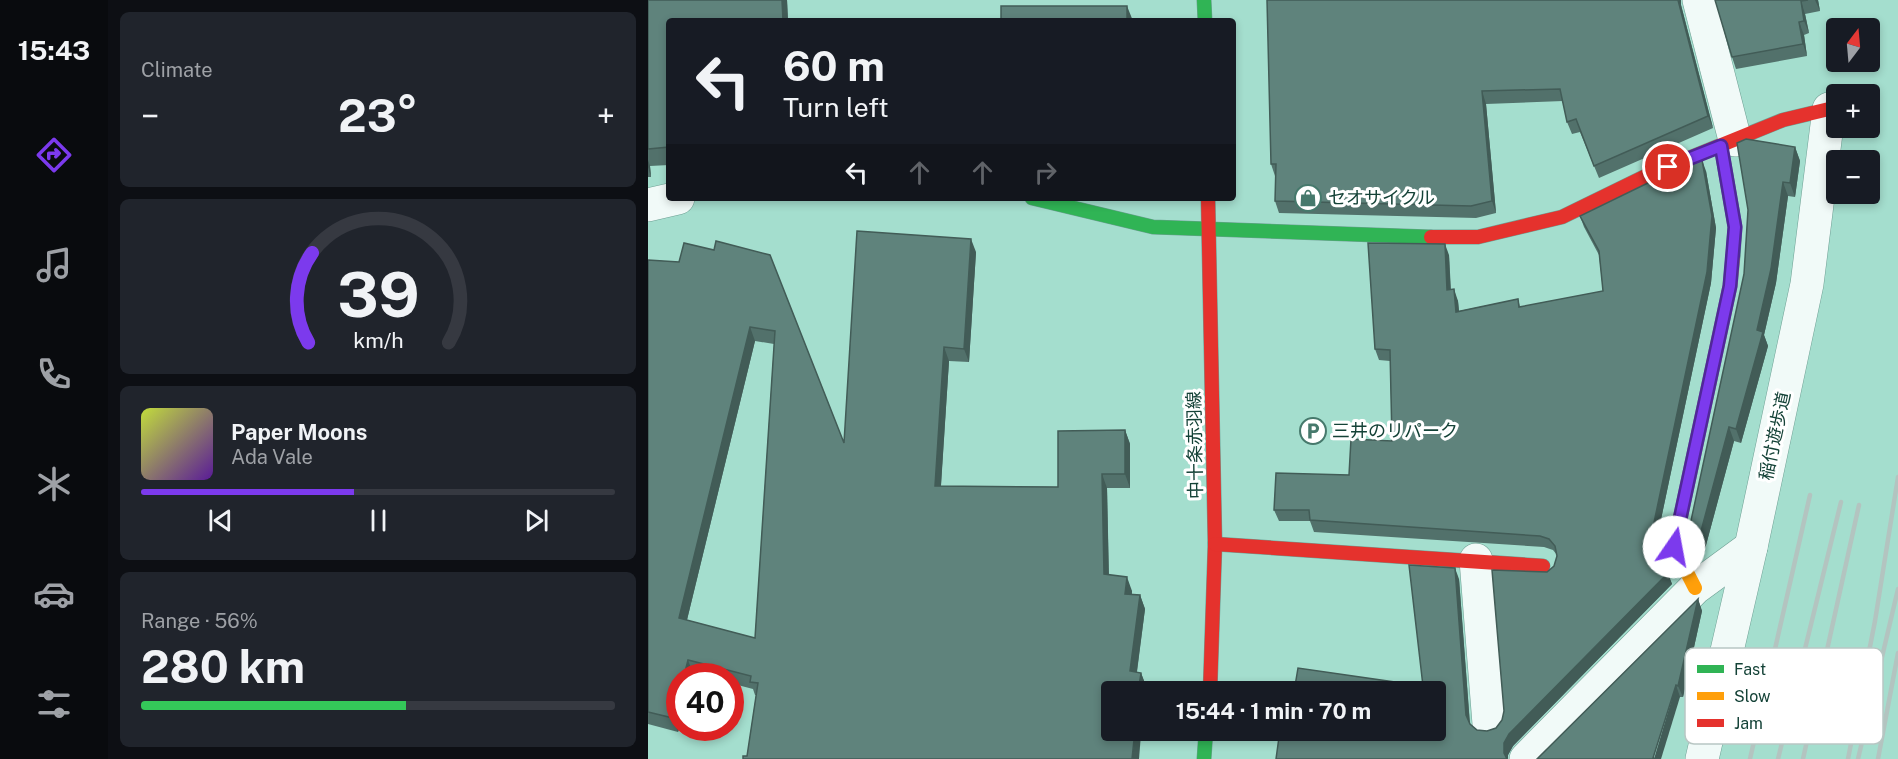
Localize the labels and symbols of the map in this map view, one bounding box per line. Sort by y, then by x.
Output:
north arrow [1826,18,1880,72]
pin [1642,141,1693,192]
shop icon: セオサイクル [1293,183,1323,213]
place label: セオサイクル [1328,187,1435,208]
street label: 稲付遊歩道 [1755,390,1794,482]
street label: 中十条赤羽線 [1183,391,1206,499]
parking icon: 三井のリパーク [1298,416,1328,446]
place label: 三井のリパーク [1332,420,1458,441]
position arrow [1642,515,1706,579]
legend [1685,648,1883,744]
text: Fast [1734,660,1766,679]
speed limit sign: 40 [666,663,744,741]
text: Slow [1734,687,1771,706]
text: Jam [1734,714,1763,733]

